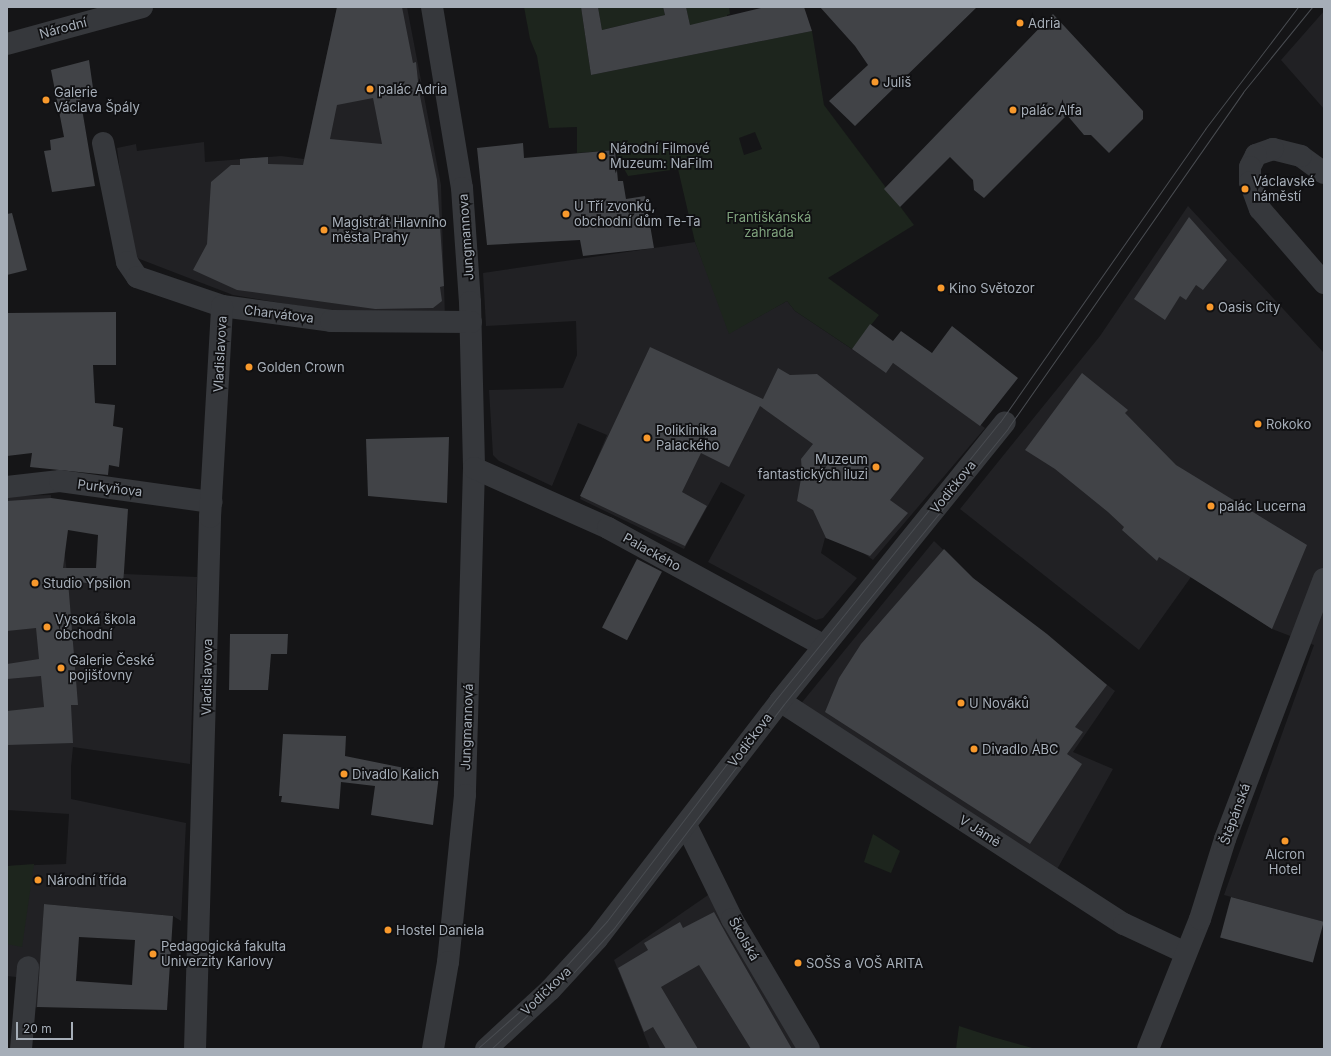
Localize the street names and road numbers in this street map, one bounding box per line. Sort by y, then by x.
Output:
street label: Národní [38,14,88,42]
street label: Jungmannova [455,193,477,281]
street label: Charvátova [243,302,315,326]
street label: Vladislavova [210,315,230,393]
street label: Vodičkova [927,457,979,517]
street label: Purkyňova [77,476,143,500]
street label: Palackého [621,530,683,574]
street label: Vladislavova [199,638,215,716]
street label: Jungmannová [458,683,476,771]
street label: Vodičkova [725,710,775,770]
street label: Štěpánská [1217,781,1253,847]
street label: V Jámě [956,812,1004,850]
street label: Školská [725,915,763,963]
street label: Vodičkova [518,963,574,1019]

